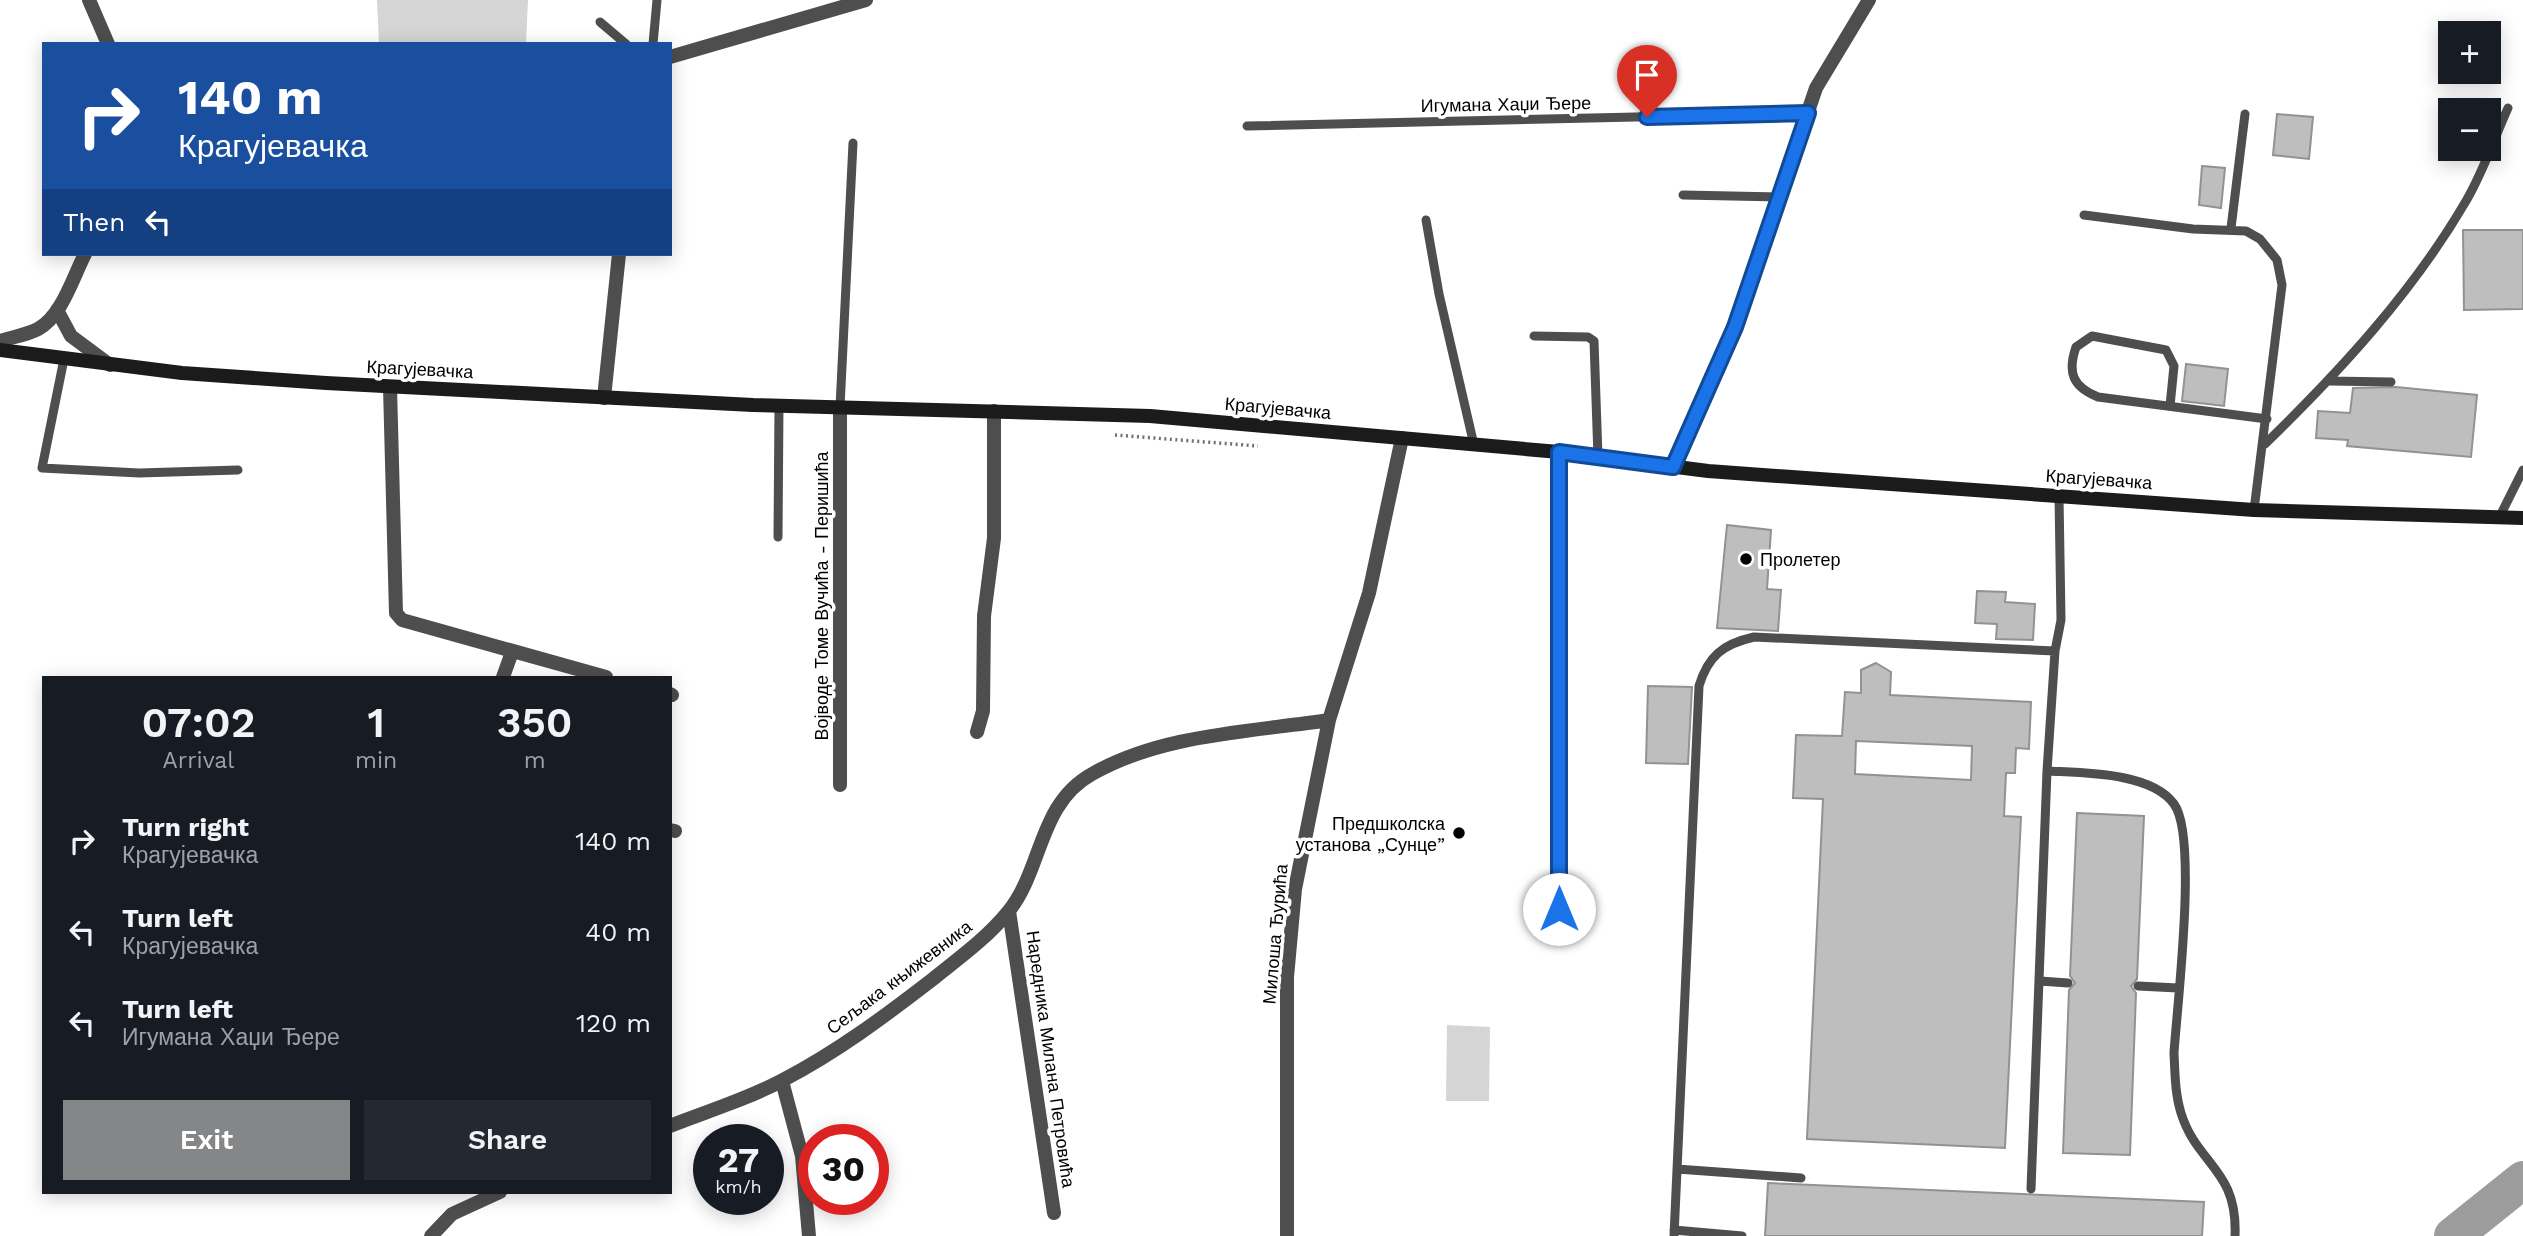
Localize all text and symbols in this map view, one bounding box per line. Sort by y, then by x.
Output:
map controls [2438,21,2501,161]
button: + [2438,21,2501,84]
pin [1617,45,1677,117]
icon: arrive [1628,56,1666,94]
text: 140 m [178,68,322,126]
icon: right [63,70,154,161]
street label: Игумана Хаџи Ђере [1421,92,1591,116]
button: − [2438,98,2501,161]
text: Крагујевачка [178,127,368,165]
icon: left [139,203,177,241]
text: Then [63,207,125,237]
street label: Крагујевачка [366,356,475,382]
street label: Крагујевачка [1224,393,1333,423]
street label: Војводе Томе Вучића - Перишића [811,451,832,741]
street label: Крагујевачка [2045,465,2154,493]
place label: Пролетер [1760,549,1841,570]
marker: Пролетер [1738,551,1754,567]
text: 07:02 [141,698,256,747]
text: 1 [367,698,385,747]
text: 350 [497,698,573,747]
text: Arrival [163,747,234,774]
text: min [355,747,397,774]
text: m [524,747,546,774]
text: Turn right [122,812,249,842]
place label: Предшколска установа „Сунце” [1296,813,1446,855]
icon: right [63,822,101,860]
marker: Предшколска установа „Сунце” [1451,825,1467,841]
text: 140 m [575,826,651,856]
text: Крагујевачка [122,842,258,869]
street label: Милоша Ђурића [1258,862,1292,1005]
position arrow [1522,872,1596,946]
text: Turn left [122,903,233,933]
icon: left [63,913,101,951]
street label: Сељака књижевника [822,915,976,1038]
text: 40 m [585,917,651,947]
street label: Наредника Милана Петровића [1023,929,1080,1190]
text: Крагујевачка [122,933,258,960]
text: Turn left [122,994,233,1024]
icon: left [63,1004,101,1042]
text: 120 m [576,1008,651,1038]
text: Игумана Хаџи Ђере [122,1024,340,1051]
button: Exit [63,1100,350,1180]
button: Share [364,1100,651,1180]
speed limit sign: 30 [798,1124,889,1215]
text: 27 [718,1139,759,1181]
text: km/h [715,1176,762,1197]

